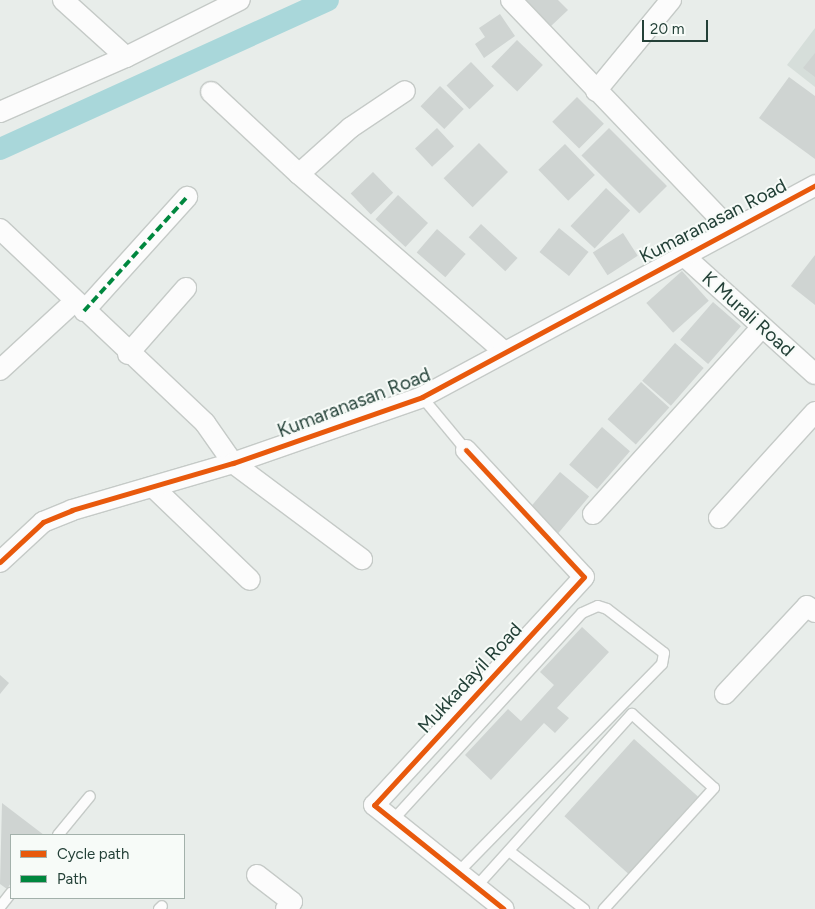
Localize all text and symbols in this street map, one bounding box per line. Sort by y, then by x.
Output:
scale bar [645,10,711,42]
text: 20 m [650,20,684,38]
street label: Kumaranasan Road [636,174,790,268]
street label: K Murali Road [697,267,799,361]
street label: Kumaranasan Road [274,363,434,443]
street label: Mukkadayil Road [413,618,527,738]
legend [10,834,185,899]
text: Cycle path [57,845,129,863]
text: Path [57,870,87,888]

